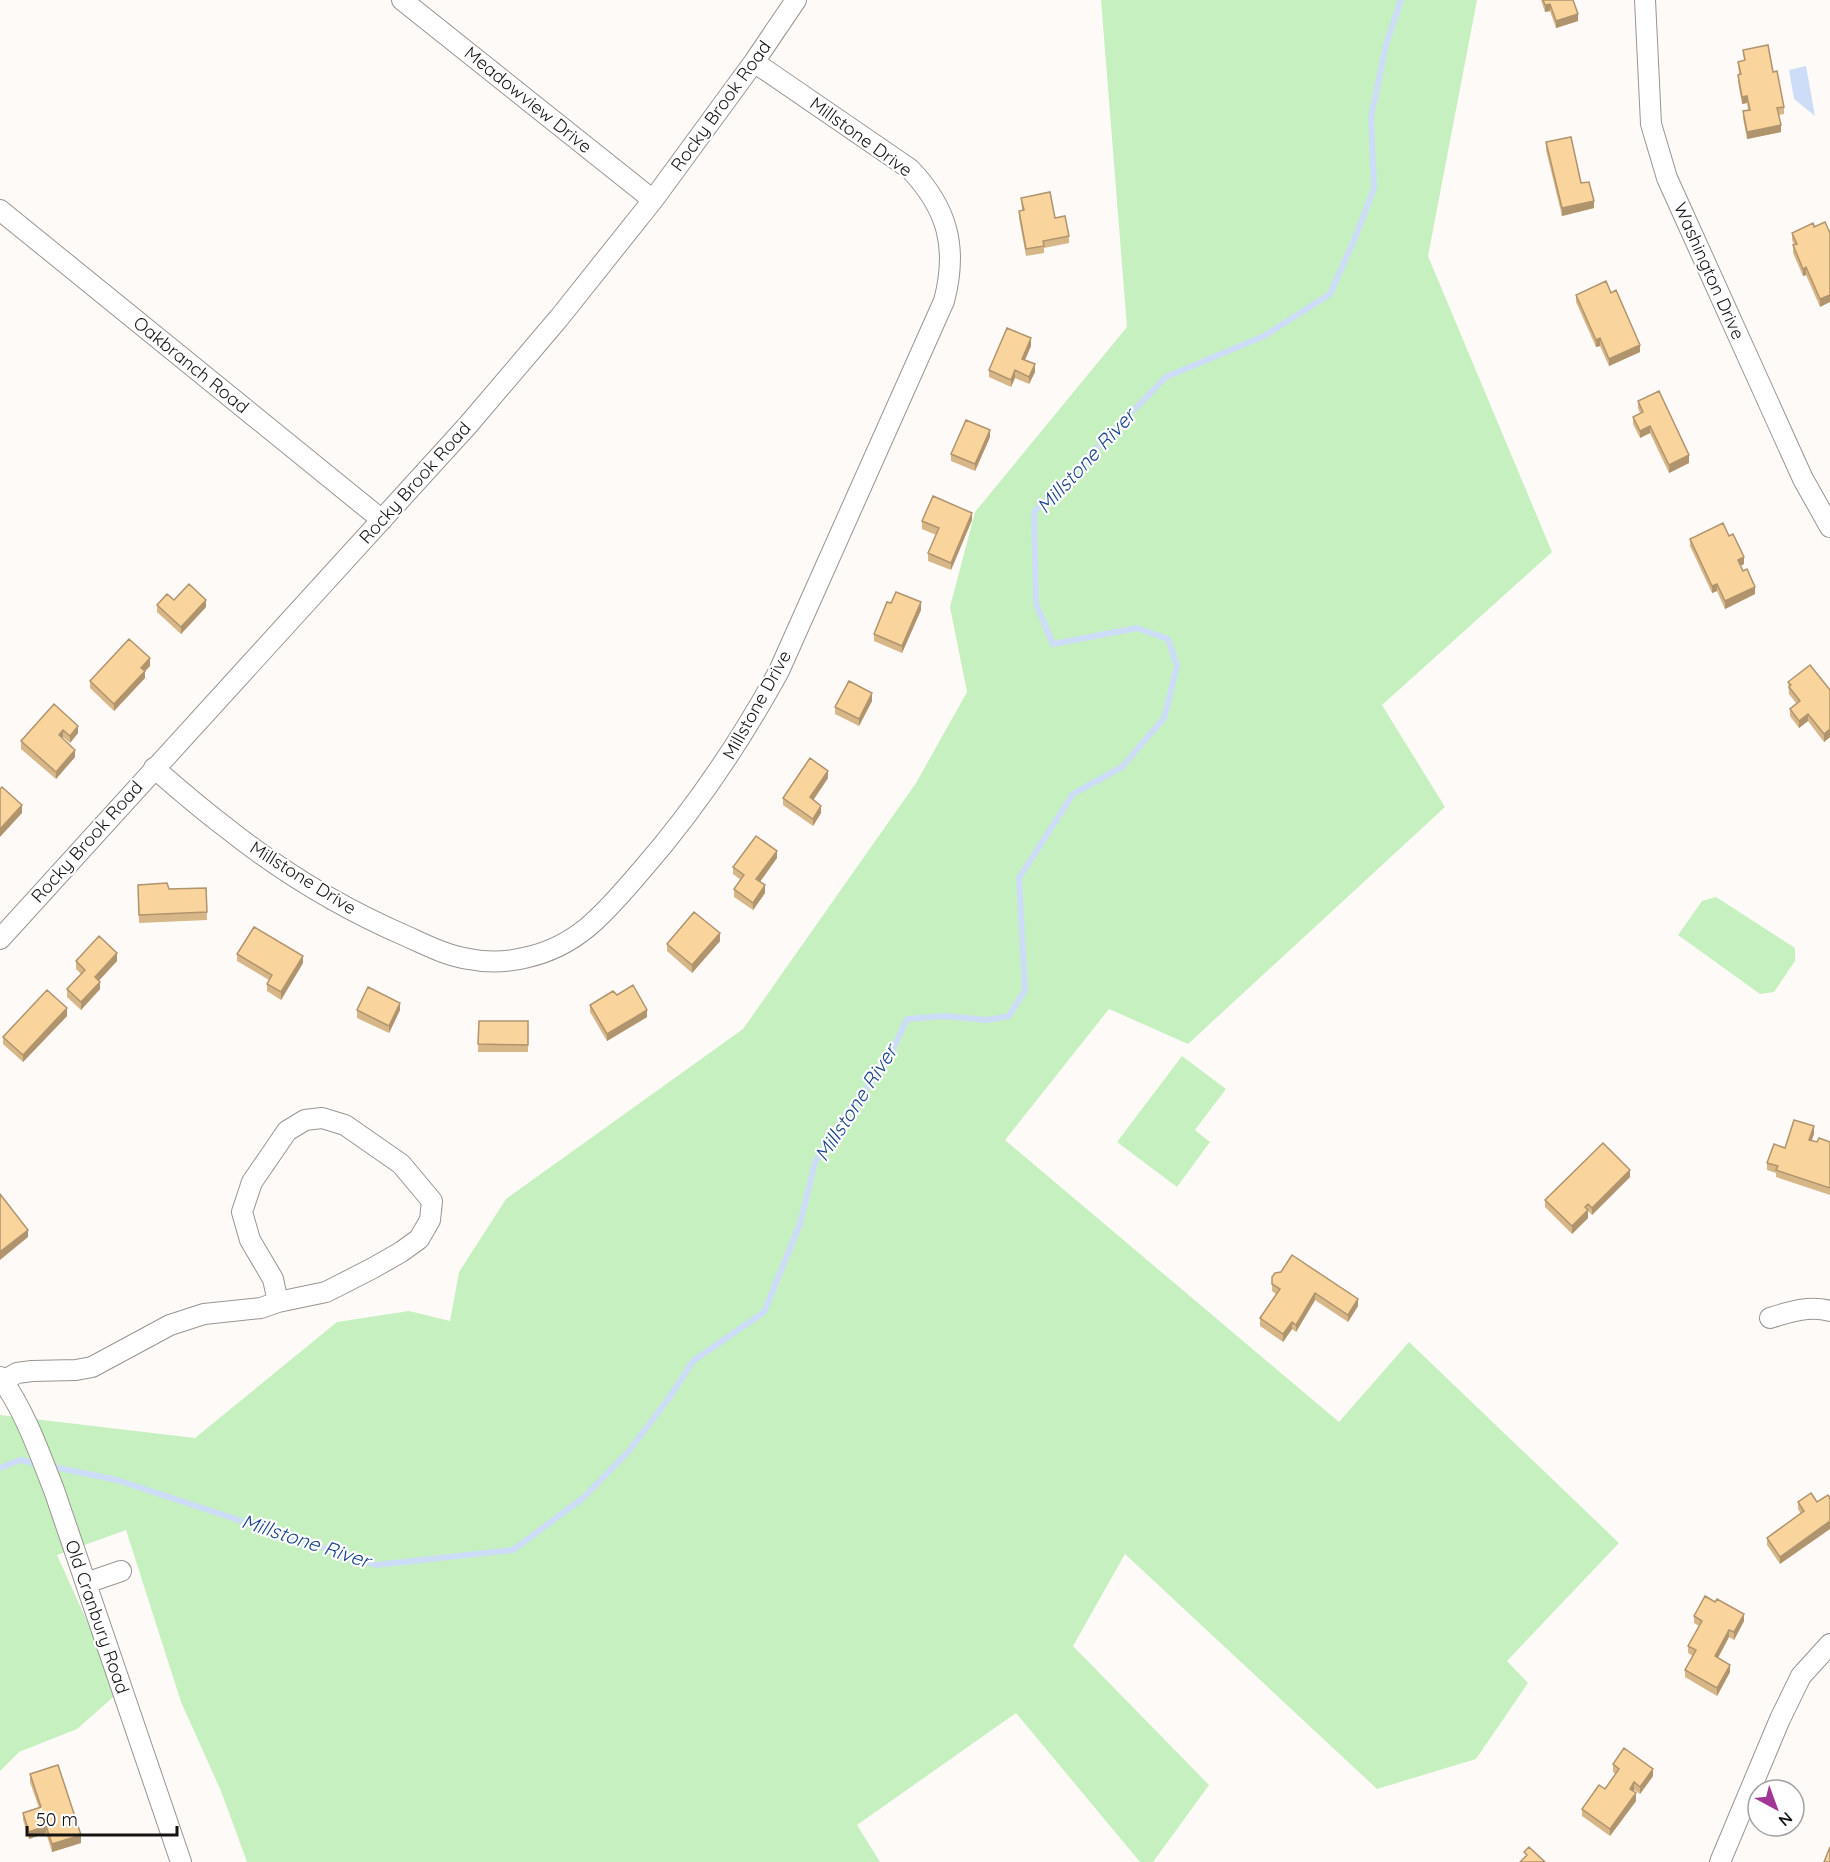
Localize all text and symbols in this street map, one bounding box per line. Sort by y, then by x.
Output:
street label: Rocky Brook Road [665,36,776,176]
street label: Meadowview Drive [460,41,597,158]
street label: Millstone Drive [806,92,917,182]
street label: Washington Drive [1669,199,1750,343]
street label: Oakbranch Road [129,311,254,418]
water label: Millstone River [1031,402,1142,518]
street label: Rocky Brook Road [354,417,475,548]
street label: Millstone Drive [717,646,796,763]
street label: Rocky Brook Road [26,776,147,907]
street label: Millstone Drive [246,836,361,919]
water label: Millstone River [809,1038,904,1166]
water label: Millstone River [239,1508,376,1574]
street label: Old Cranbury Road [60,1537,135,1697]
north arrow [1746,1778,1806,1838]
scale bar [27,1799,177,1837]
text: 50 m [36,1808,78,1831]
text: N [1775,1808,1797,1831]

